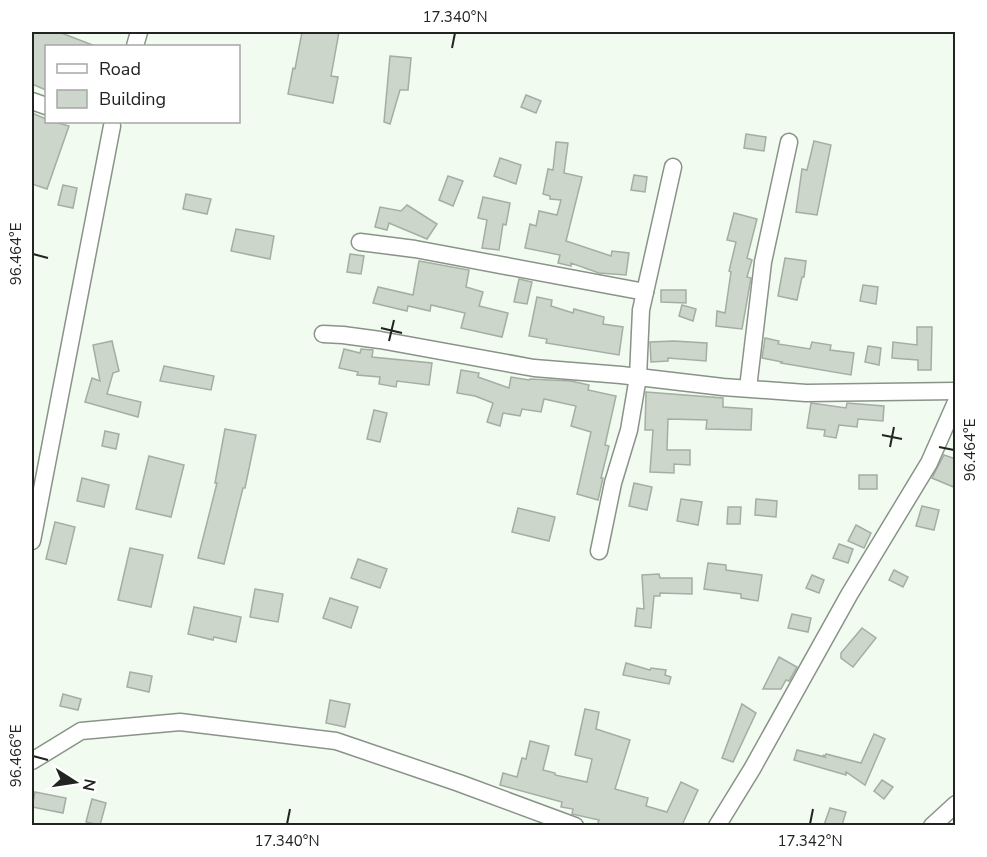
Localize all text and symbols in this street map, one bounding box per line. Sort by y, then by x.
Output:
text: 17.340°N [422,7,488,27]
legend [45,45,240,123]
text: Road [99,57,141,81]
text: Building [99,87,166,111]
text: 96.464°E [6,223,26,285]
text: 96.464°E [960,419,980,481]
text: 96.466°E [6,725,26,787]
north arrow [45,752,105,812]
text: N [77,777,101,793]
text: 17.340°N [254,831,320,851]
text: 17.342°N [777,831,843,851]

